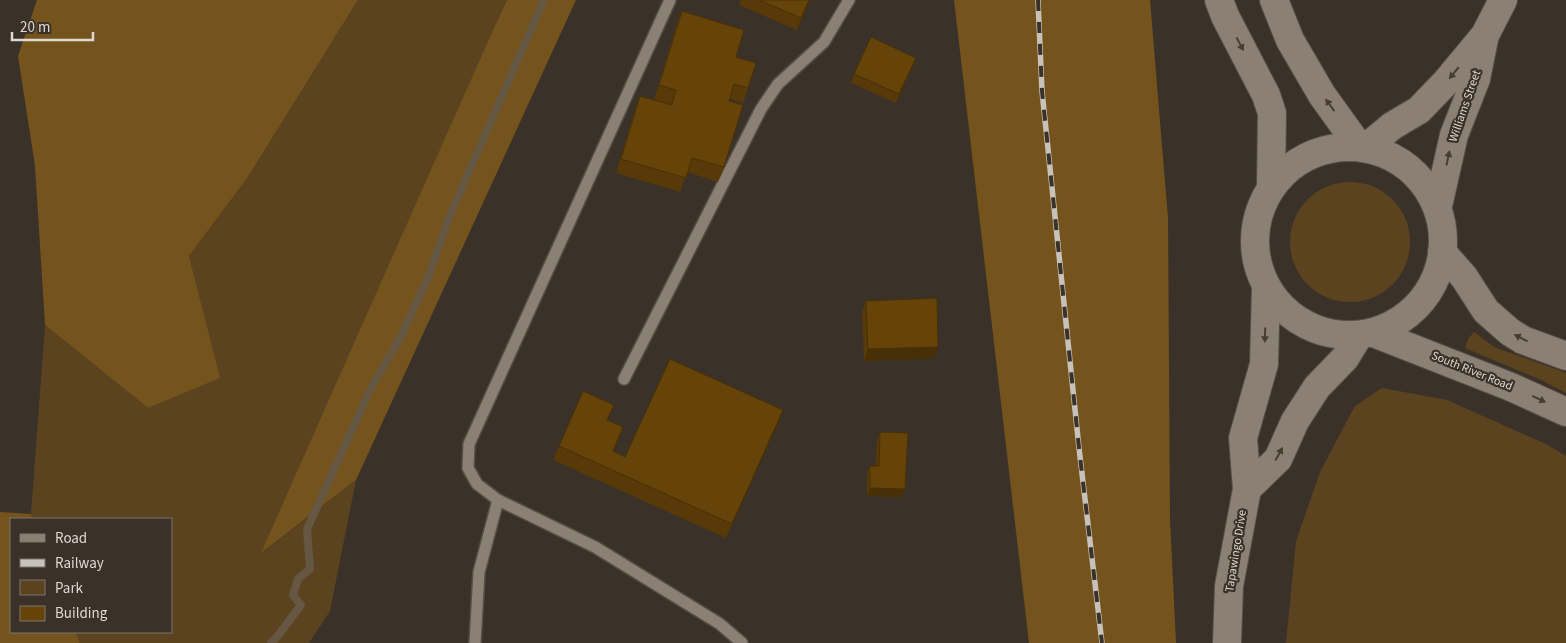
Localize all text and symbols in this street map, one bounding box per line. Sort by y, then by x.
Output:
scale bar [12,10,94,42]
text: 20 m [20,17,50,38]
one-way arrow [1236,37,1244,51]
one-way arrow [1449,67,1460,79]
street label: Williams Street [1445,68,1485,144]
one-way arrow [1325,98,1335,112]
one-way arrow [1445,150,1453,166]
one-way arrow [1261,328,1269,344]
one-way arrow [1514,334,1528,342]
street label: South River Road [1429,347,1515,395]
one-way arrow [1532,395,1546,403]
one-way arrow [1275,448,1284,461]
street label: Tapawingo Drive [1221,509,1251,593]
legend [10,518,172,633]
text: Road [55,528,87,549]
text: Railway [55,553,104,574]
text: Park [55,578,84,599]
text: Building [55,603,108,624]

